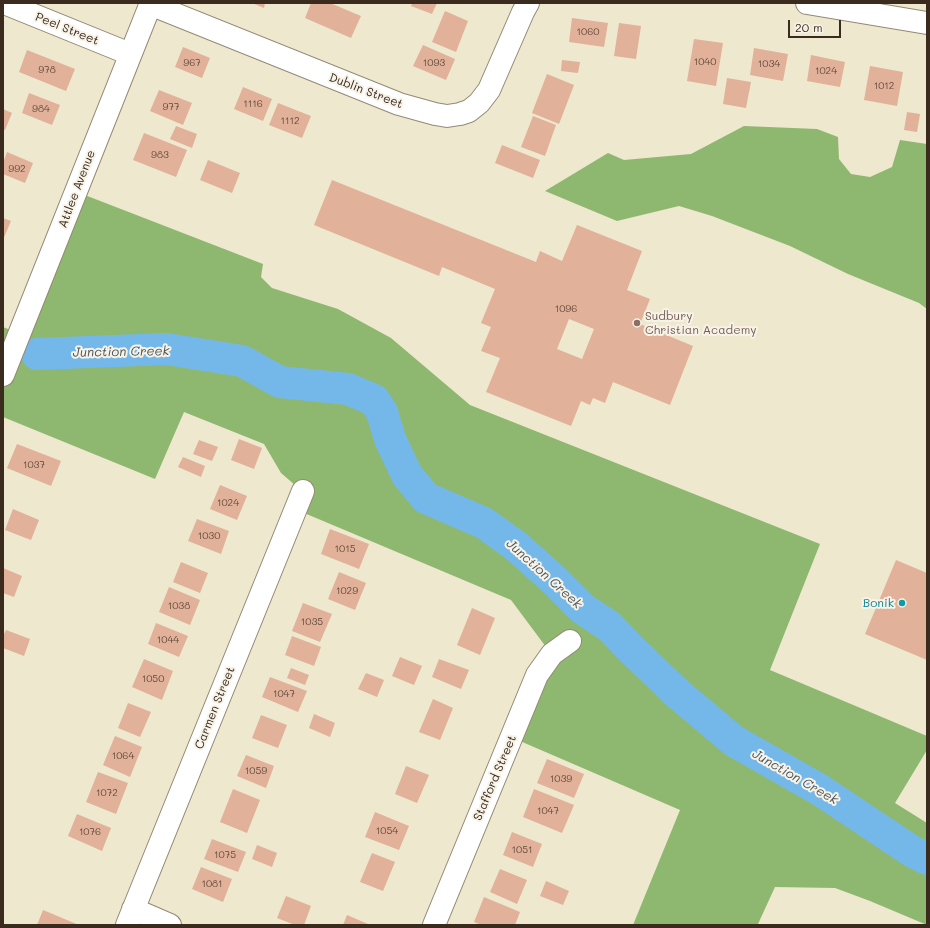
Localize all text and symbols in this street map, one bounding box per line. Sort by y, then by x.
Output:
street label: Peel Street [33,10,101,48]
scale bar [790,12,843,38]
text: 20 m [795,19,823,35]
house number: 1060 [577,26,599,38]
house number: 1040 [694,56,716,68]
house number: 967 [183,57,201,69]
house number: 1093 [423,57,445,69]
house number: 1034 [758,58,780,70]
house number: 978 [38,64,56,76]
house number: 1024 [815,65,837,77]
street label: Dublin Street [327,70,405,112]
house number: 1012 [874,80,894,92]
house number: 1116 [243,98,263,110]
house number: 977 [162,101,180,113]
house number: 984 [32,103,50,115]
house number: 1112 [281,115,299,127]
street label: Attlee Avenue [56,148,98,230]
house number: 983 [151,149,169,161]
house number: 992 [8,163,26,175]
house number: 1096 [555,303,577,315]
place label: Sudbury Christian Academy [645,309,756,337]
marker: Sudbury Christian Academy [632,318,642,328]
water label: Junction Creek [73,343,169,361]
house number: 1037 [23,459,45,471]
house number: 1024 [217,497,239,509]
house number: 1030 [198,530,220,542]
water label: Junction Creek [503,536,585,612]
house number: 1015 [335,543,355,555]
house number: 1029 [336,585,358,597]
place label: Bonik [863,596,894,610]
marker: Bonik [897,598,907,608]
house number: 1038 [168,600,190,612]
house number: 1035 [301,616,323,628]
house number: 1044 [157,634,179,646]
street label: Carmen Street [192,665,238,751]
house number: 1050 [142,673,164,685]
house number: 1047 [273,688,295,700]
street label: Stafford Street [470,733,520,823]
water label: Junction Creek [749,746,841,808]
house number: 1064 [112,750,134,762]
house number: 1059 [245,765,267,777]
house number: 1039 [550,773,572,785]
house number: 1072 [96,787,118,799]
house number: 1047 [537,805,559,817]
house number: 1054 [376,825,398,837]
house number: 1076 [79,826,101,838]
house number: 1051 [512,844,532,856]
house number: 1075 [214,849,236,861]
house number: 1081 [201,878,223,890]

